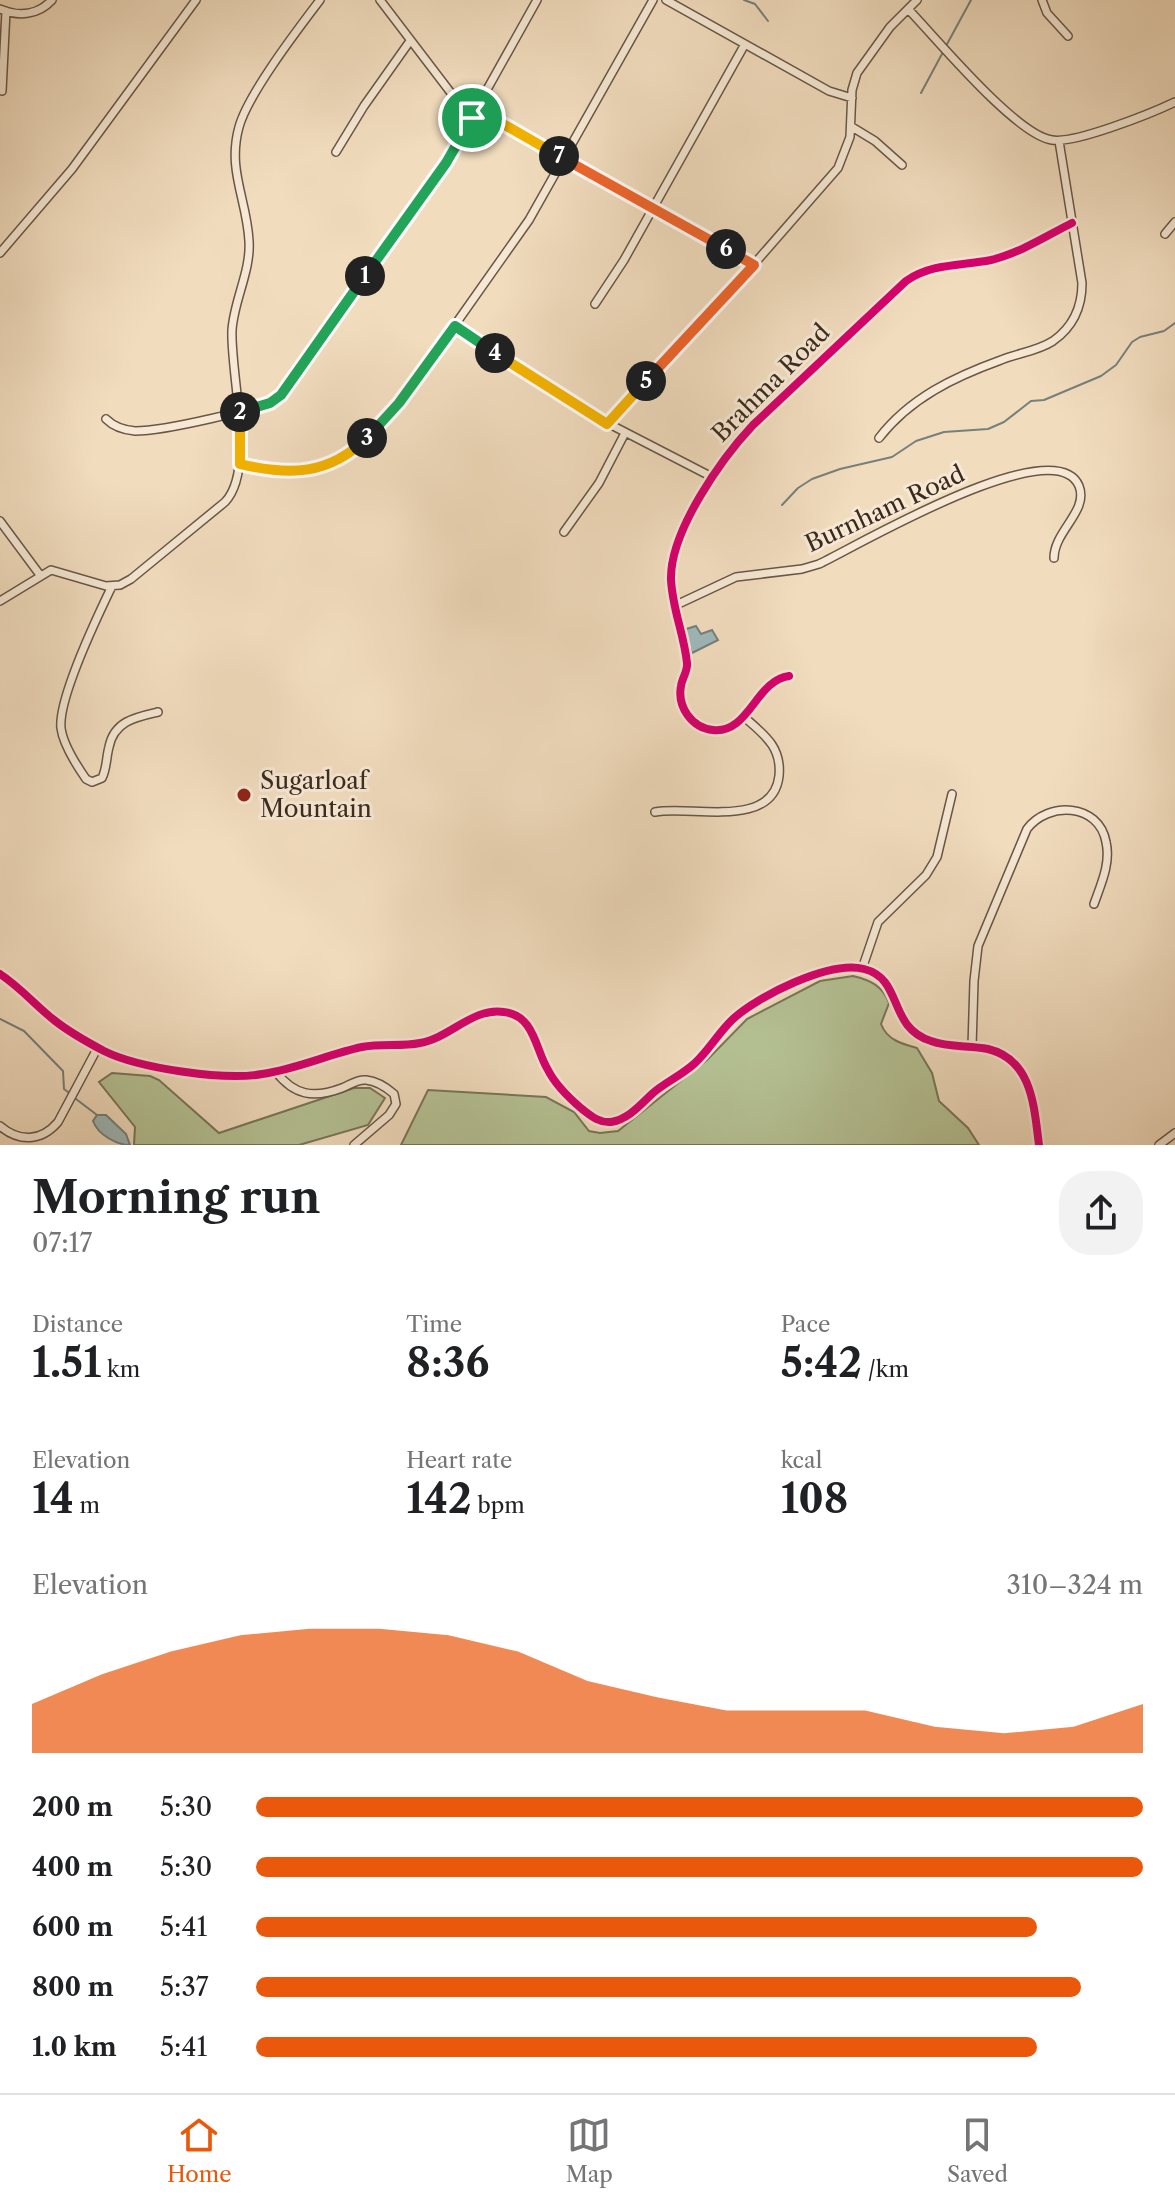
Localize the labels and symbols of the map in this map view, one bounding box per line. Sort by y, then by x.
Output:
pin [438,84,506,152]
pin: 7 [539,136,579,176]
pin: 6 [706,229,746,269]
pin: 1 [345,256,385,296]
street label: Brahma Road [706,317,836,448]
pin: 4 [475,333,515,373]
pin: 5 [626,361,666,401]
pin: 2 [220,392,260,432]
pin: 3 [347,418,387,458]
street label: Burnham Road [801,459,969,558]
place label: Sugarloaf Mountain [260,766,372,823]
marker: Sugarloaf Mountain [235,786,253,804]

